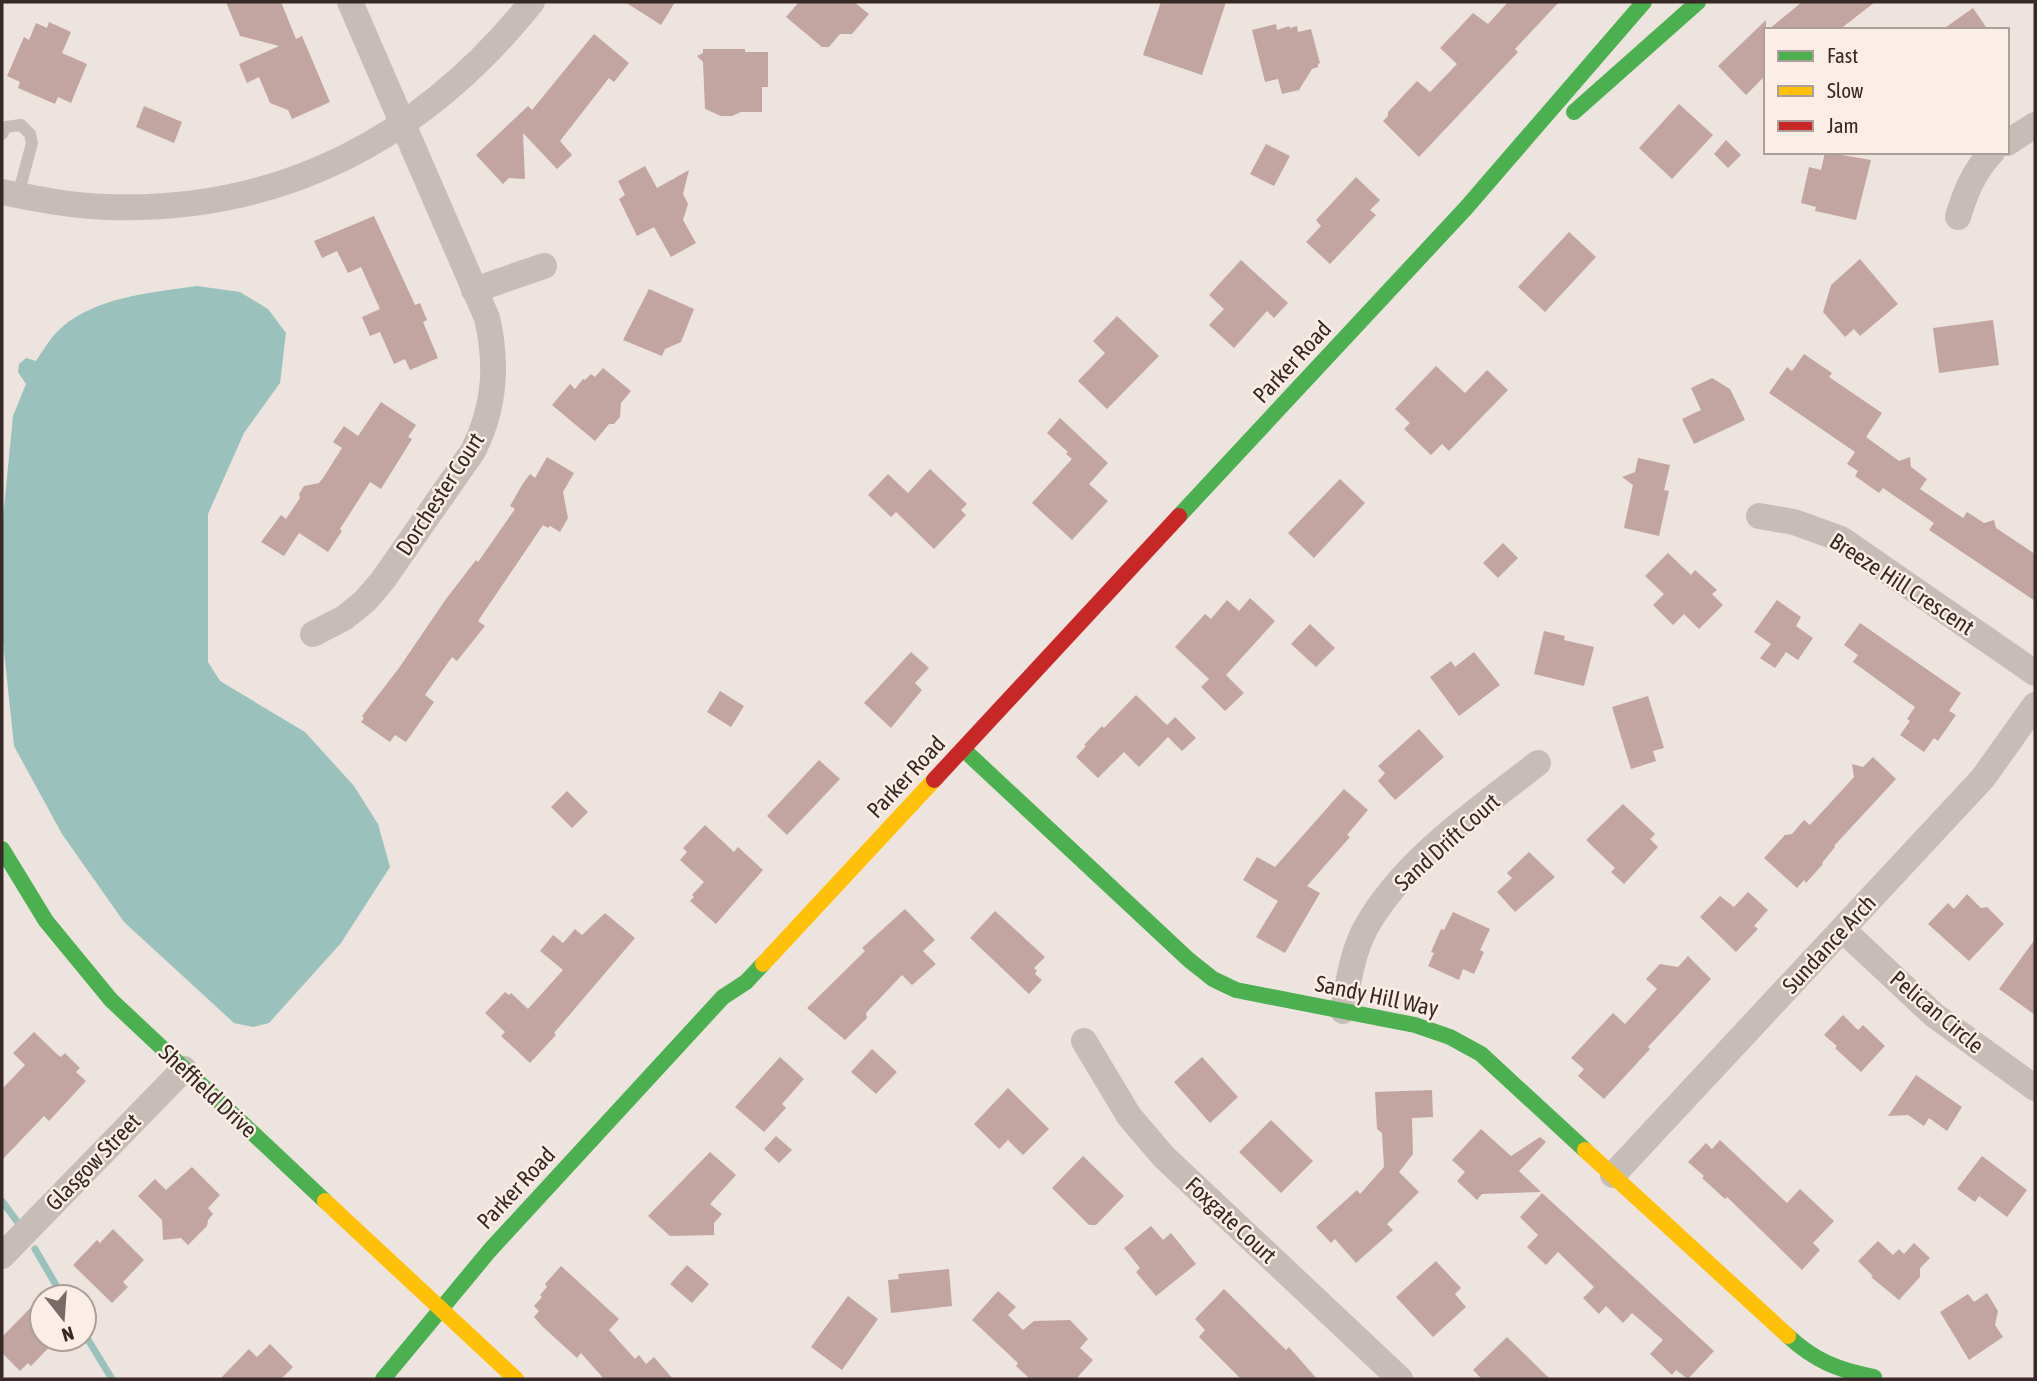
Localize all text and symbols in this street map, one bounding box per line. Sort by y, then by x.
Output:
legend [1764,28,2009,154]
text: Fast [1827,43,1858,67]
text: Slow [1827,78,1864,102]
text: Jam [1827,113,1859,137]
street label: Parker Road [1248,316,1336,408]
street label: Dorchester Court [391,428,489,560]
street label: Breeze Hill Crescent [1825,528,1979,640]
street label: Parker Road [862,731,950,823]
street label: Sand Drift Court [1389,788,1505,896]
street label: Sundance Arch [1777,890,1881,998]
street label: Pelican Circle [1885,966,1989,1058]
street label: Sandy Hill Way [1313,970,1441,1022]
street label: Sheffield Drive [154,1039,262,1143]
street label: Glasgow Street [40,1108,146,1216]
street label: Parker Road [472,1142,560,1234]
street label: Foxgate Court [1180,1172,1282,1268]
north arrow [28,1283,98,1353]
text: N [59,1322,77,1346]

